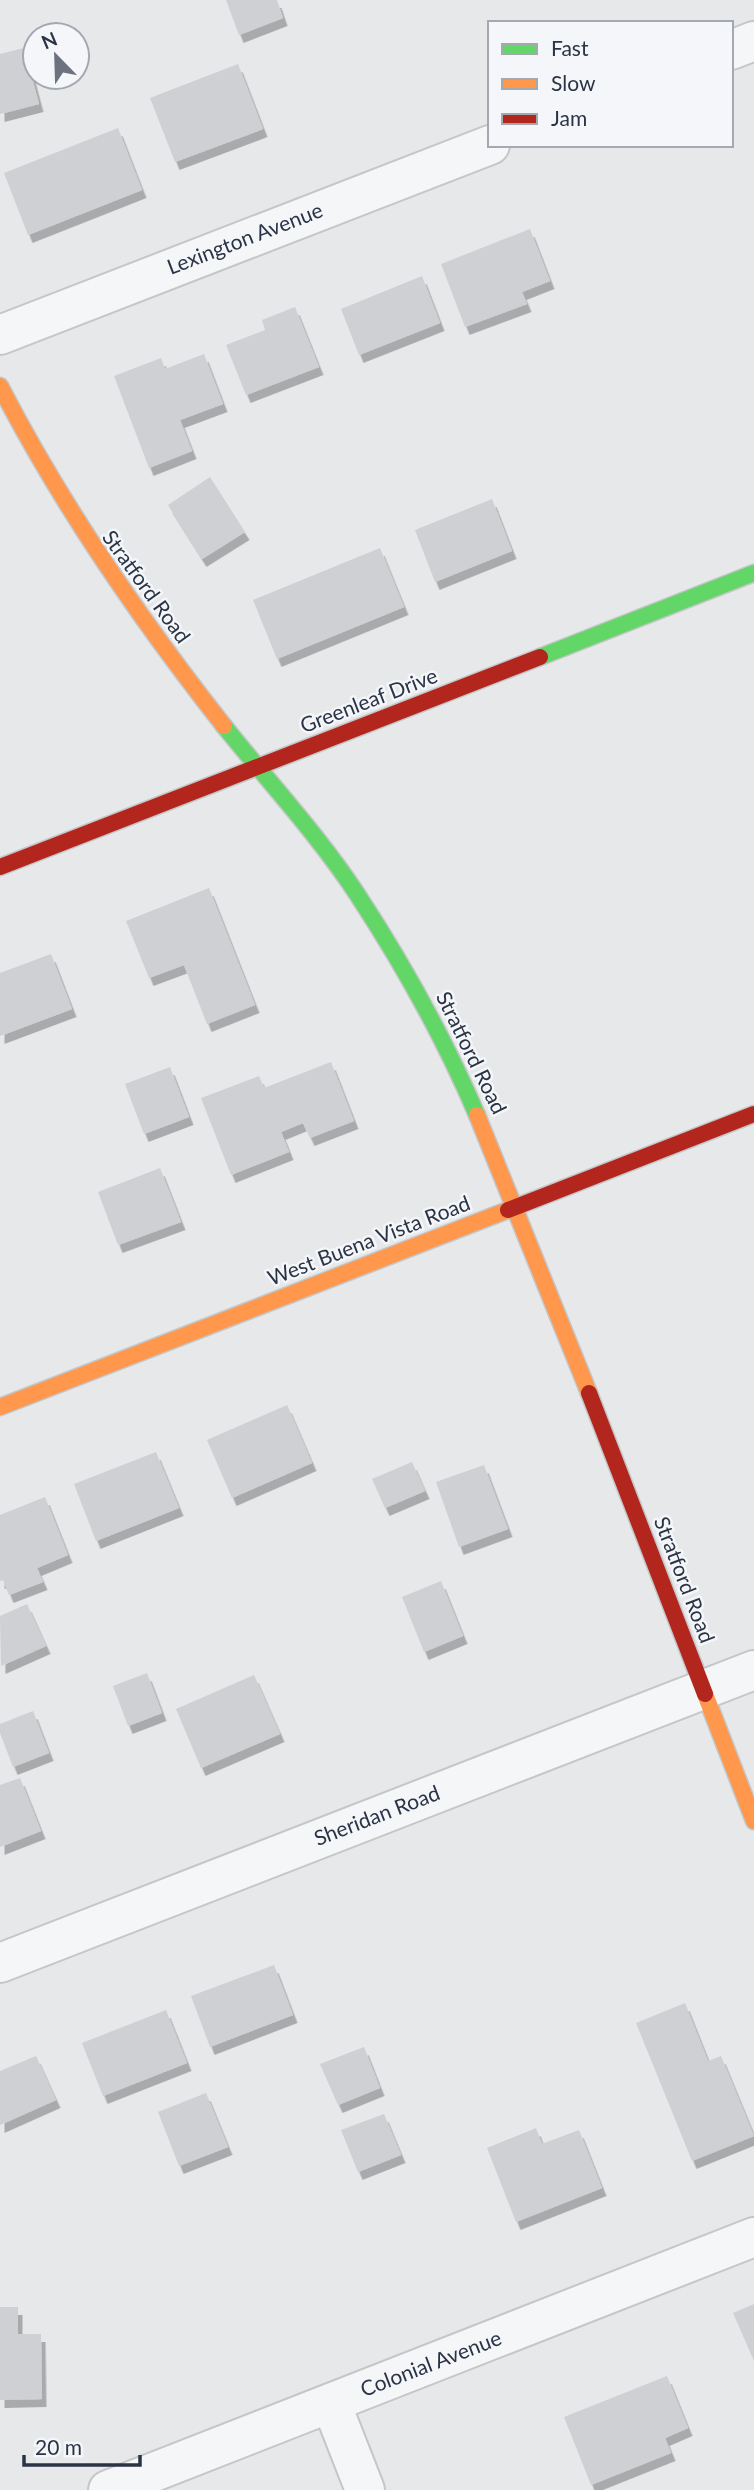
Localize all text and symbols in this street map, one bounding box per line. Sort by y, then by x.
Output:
north arrow [21,21,91,91]
legend [488,21,733,147]
text: N [38,26,60,53]
text: Fast [551,35,589,60]
text: Slow [551,70,596,95]
text: Jam [551,105,587,130]
street label: Lexington Avenue [163,196,326,279]
street label: Stratford Road [98,525,196,647]
street label: Greenleaf Drive [296,662,441,737]
street label: Stratford Road [432,987,513,1118]
street label: West Buena Vista Road [264,1189,473,1290]
street label: Stratford Road [650,1513,721,1646]
street label: Sheridan Road [310,1779,443,1850]
street label: Colonial Avenue [356,2324,504,2401]
scale bar [24,2424,140,2468]
text: 20 m [35,2434,82,2459]

